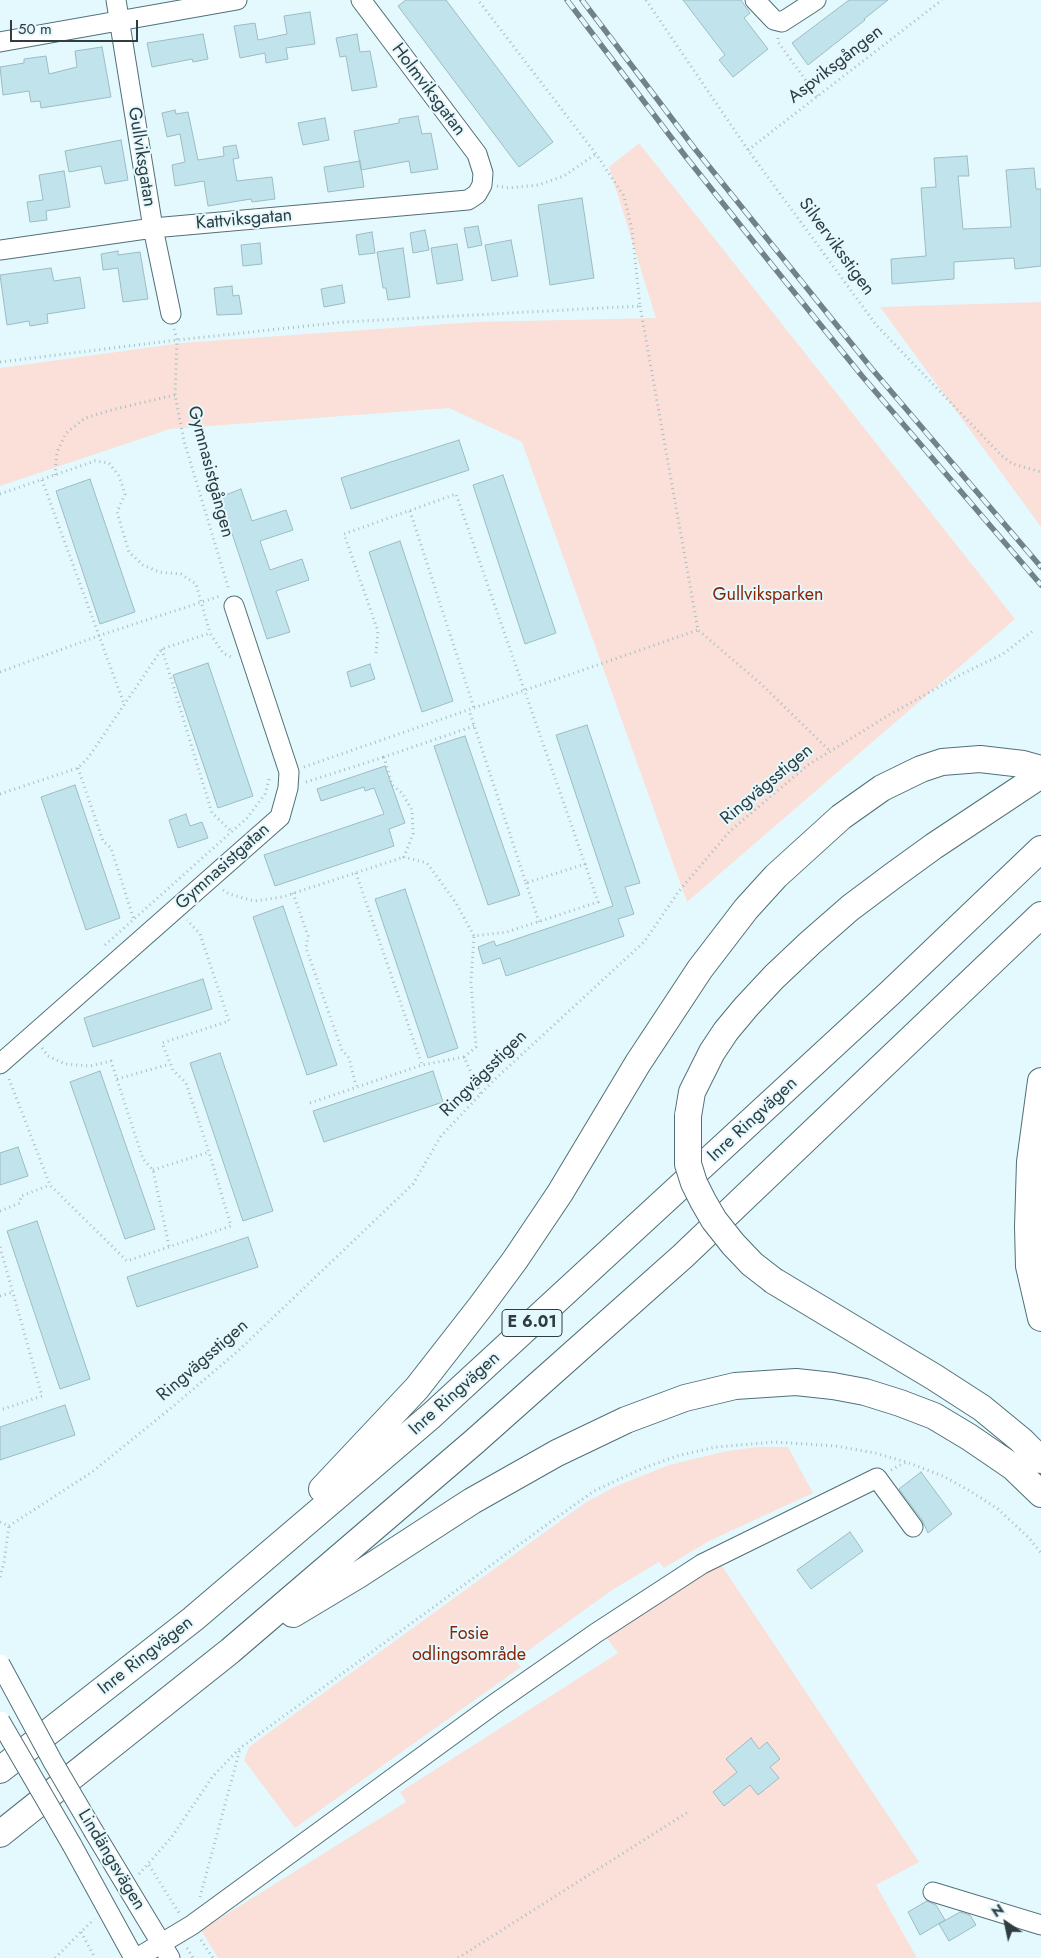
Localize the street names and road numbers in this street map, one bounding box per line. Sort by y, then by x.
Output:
street label: Aspviksgången [784,21,888,109]
street label: Holmviksgatan [386,40,470,140]
street label: Gullviksgatan [122,106,160,208]
street label: Silverviksstigen [793,194,879,300]
street label: Kattviksgatan [195,205,293,235]
street label: Gymnasistgången [182,404,238,540]
street label: Ringvägsstigen [716,740,818,830]
street label: Gymnasistgatan [172,819,274,915]
street label: Ringvägsstigen [436,1026,532,1122]
street label: Inre Ringvägen [704,1073,802,1167]
road number: E 6.01 [502,1310,562,1336]
street label: Ringvägsstigen [153,1315,253,1407]
street label: Inre Ringvägen [405,1348,505,1440]
street label: Inre Ringvägen [94,1612,198,1700]
street label: Lindängsvägen [72,1806,150,1914]

